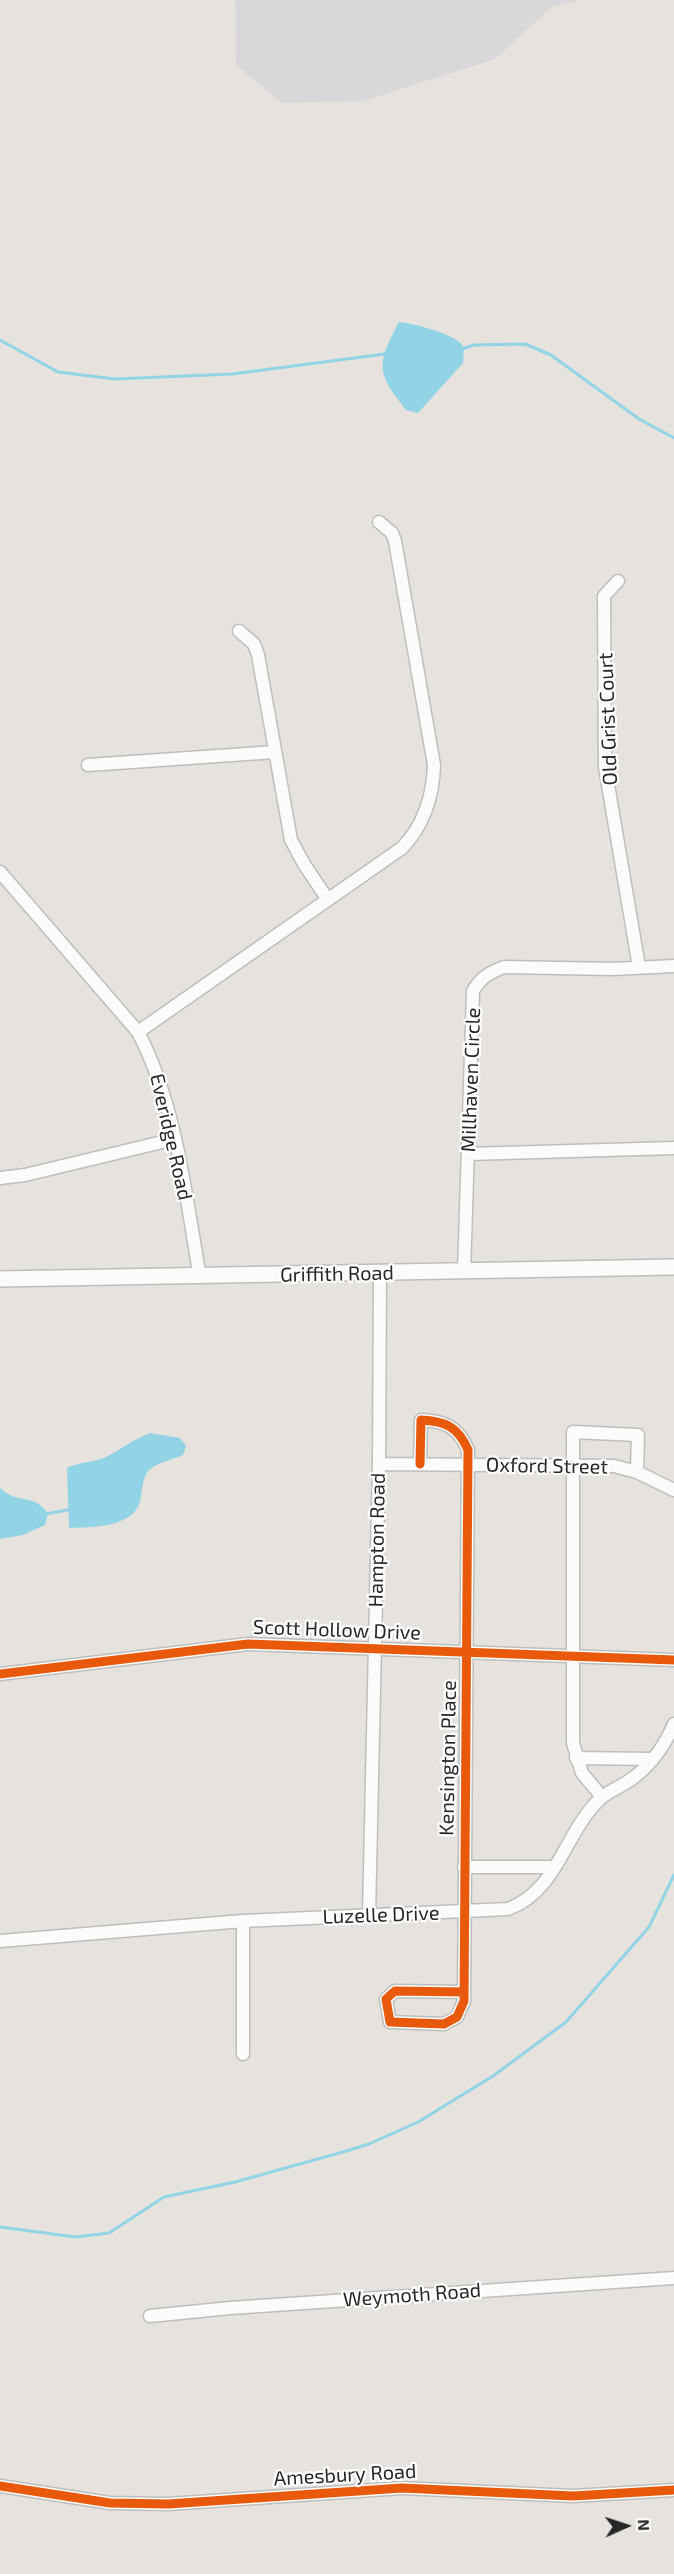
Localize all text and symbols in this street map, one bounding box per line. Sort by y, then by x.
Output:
street label: Old Grist Court [594,652,622,786]
street label: Millhaven Circle [456,1007,486,1153]
street label: Everidge Road [145,1071,197,1203]
street label: Griffith Road [280,1261,394,1287]
street label: Oxford Street [486,1453,608,1479]
street label: Hampton Road [364,1473,390,1607]
street label: Scott Hollow Drive [253,1615,421,1645]
street label: Kensington Place [435,1680,461,1836]
street label: Luzelle Drive [322,1901,440,1929]
street label: Weymoth Road [342,2278,482,2312]
street label: Amesbury Road [273,2459,417,2491]
north arrow [596,2496,656,2556]
text: N [635,2519,654,2531]

